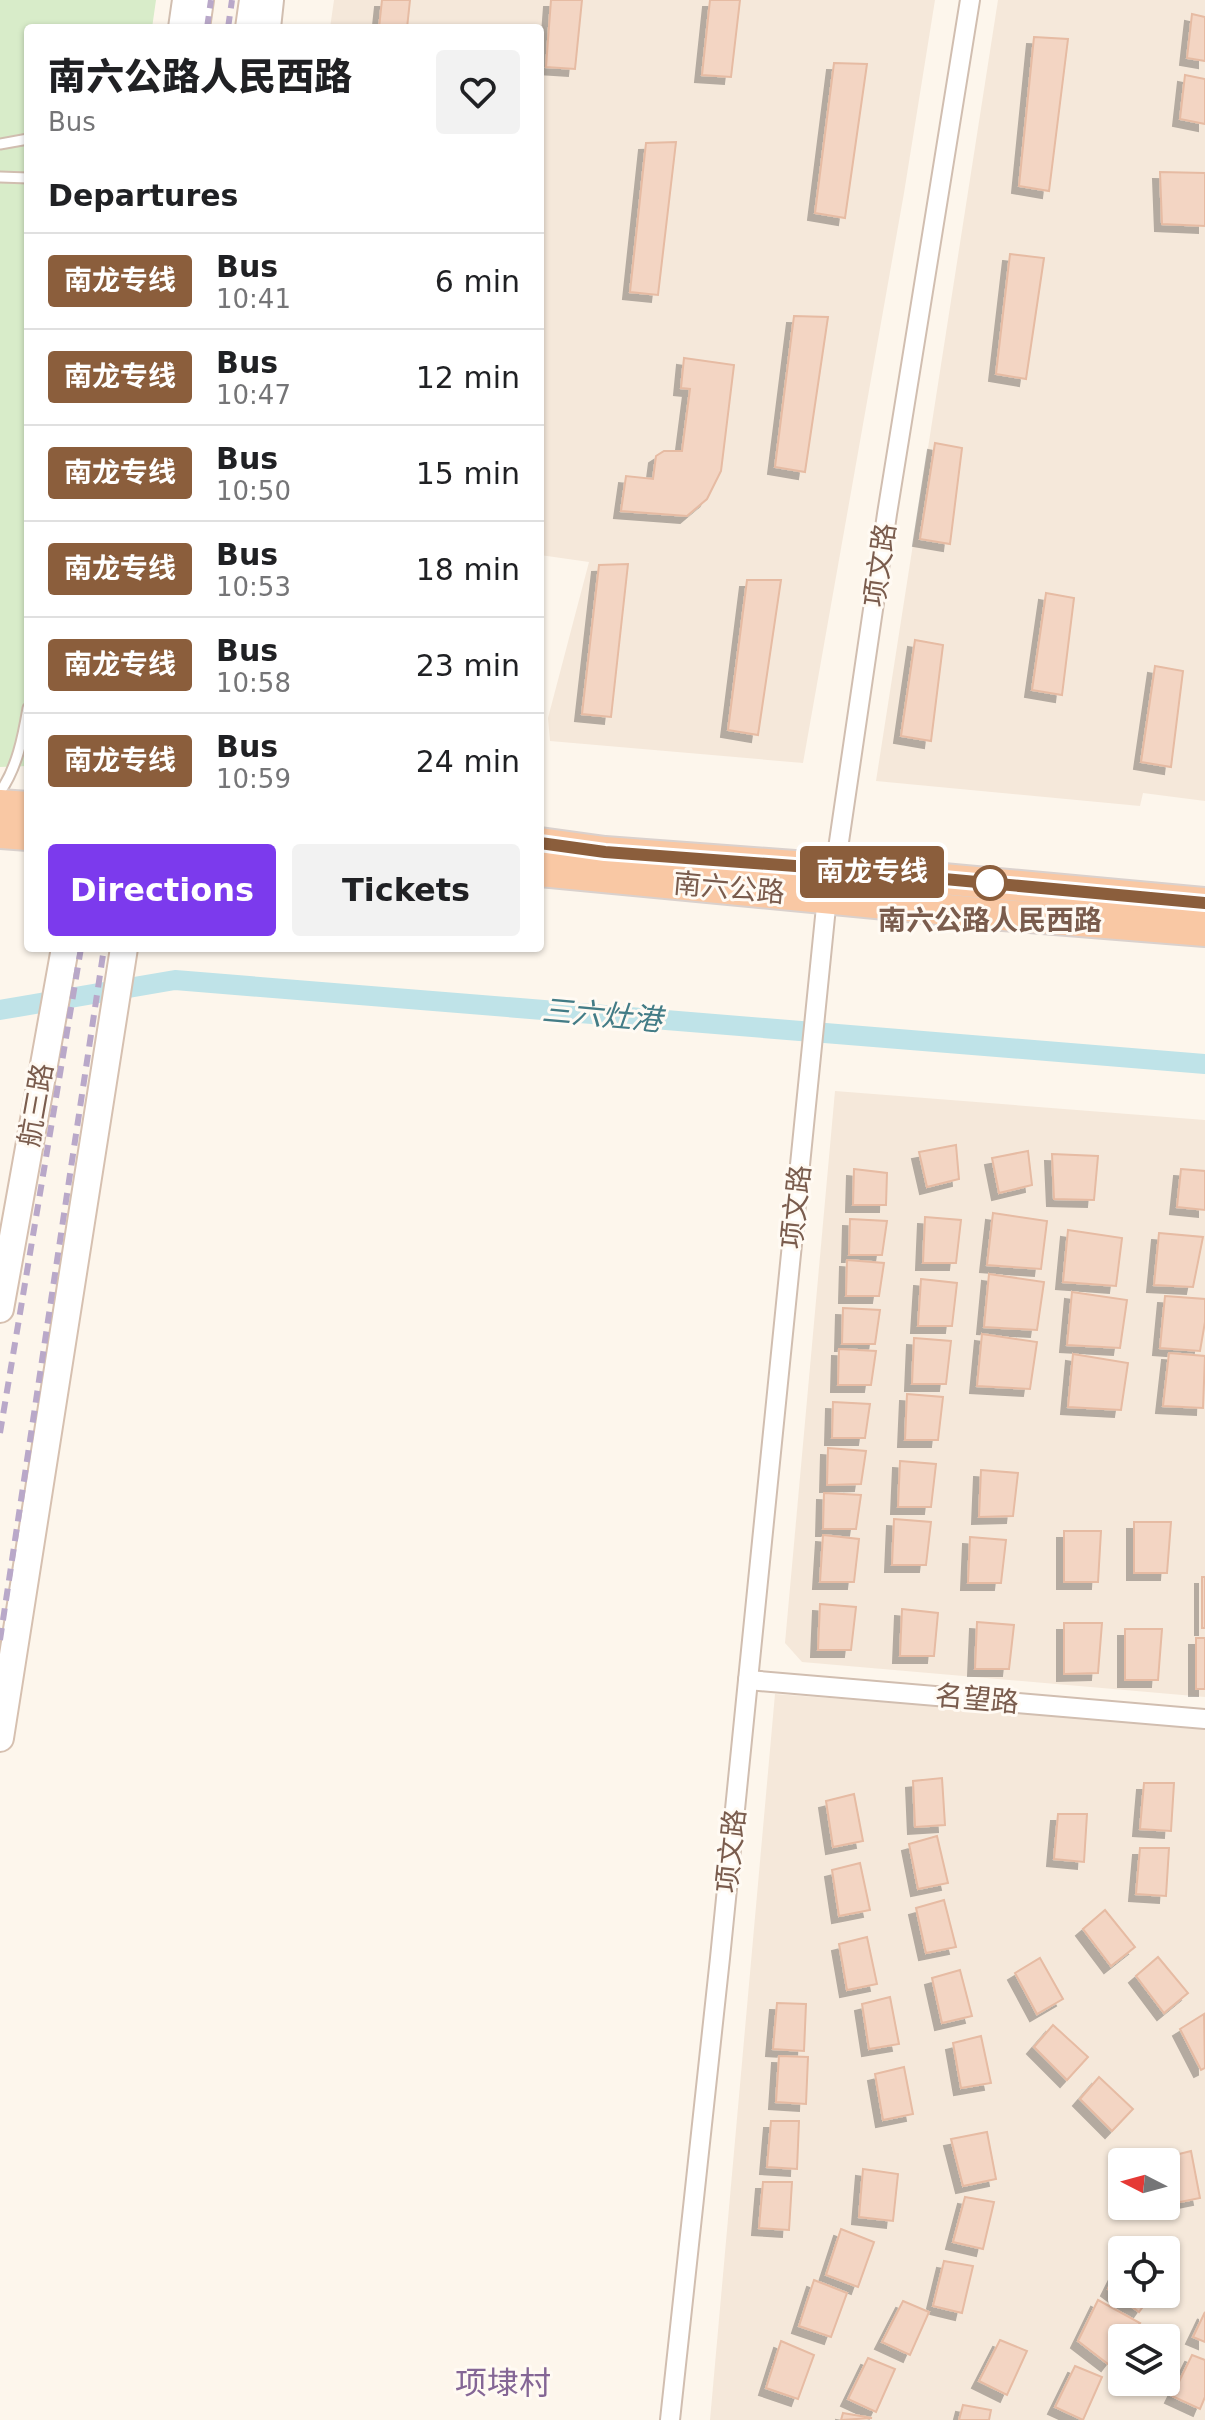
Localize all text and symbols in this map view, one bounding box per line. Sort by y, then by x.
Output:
button: heart [436,50,520,134]
text: 南六公路人民西路 [48,55,352,99]
text: Bus [48,107,96,137]
text: Departures [48,178,238,213]
text: Bus [216,249,278,284]
text: 南龙专线 [64,264,176,297]
text: 6 min [435,264,520,299]
text: 10:41 [216,284,291,314]
text: Bus [216,345,278,380]
text: 南龙专线 [64,360,176,393]
text: 12 min [416,360,520,395]
text: 10:47 [216,380,291,410]
text: Bus [216,441,278,476]
text: 南龙专线 [64,456,176,489]
text: 15 min [416,456,520,491]
text: 10:50 [216,476,291,506]
street label: 项文路 [858,521,902,609]
text: Bus [216,537,278,572]
text: 南龙专线 [64,552,176,585]
text: 18 min [416,552,520,587]
text: 10:53 [216,572,291,602]
text: Bus [216,633,278,668]
text: 南龙专线 [64,648,176,681]
text: 23 min [416,648,520,683]
text: 10:58 [216,668,291,698]
text: Bus [216,729,278,764]
text: 南龙专线 [64,744,176,777]
text: 24 min [416,744,520,779]
text: 10:59 [216,764,291,794]
button: Directions [48,844,276,936]
button: Tickets [292,844,520,936]
line badge: 南龙专线 [816,846,928,898]
text: 南龙专线 [816,855,928,888]
marker: 南六公路人民西路 [973,866,1007,900]
street label: 南六公路 [672,867,786,909]
place label: 南六公路人民西路 [878,904,1102,937]
water label: 三六灶港 [541,992,667,1038]
street label: 航三路 [12,1061,60,1149]
street label: 项文路 [775,1163,817,1251]
street label: 名望路 [934,1679,1020,1719]
street label: 项文路 [710,1807,752,1895]
north arrow [1108,2148,1180,2220]
map controls [1108,2148,1180,2396]
button: locate [1108,2236,1180,2308]
button: layers [1108,2324,1180,2396]
district label: 项埭村 [455,2364,551,2402]

